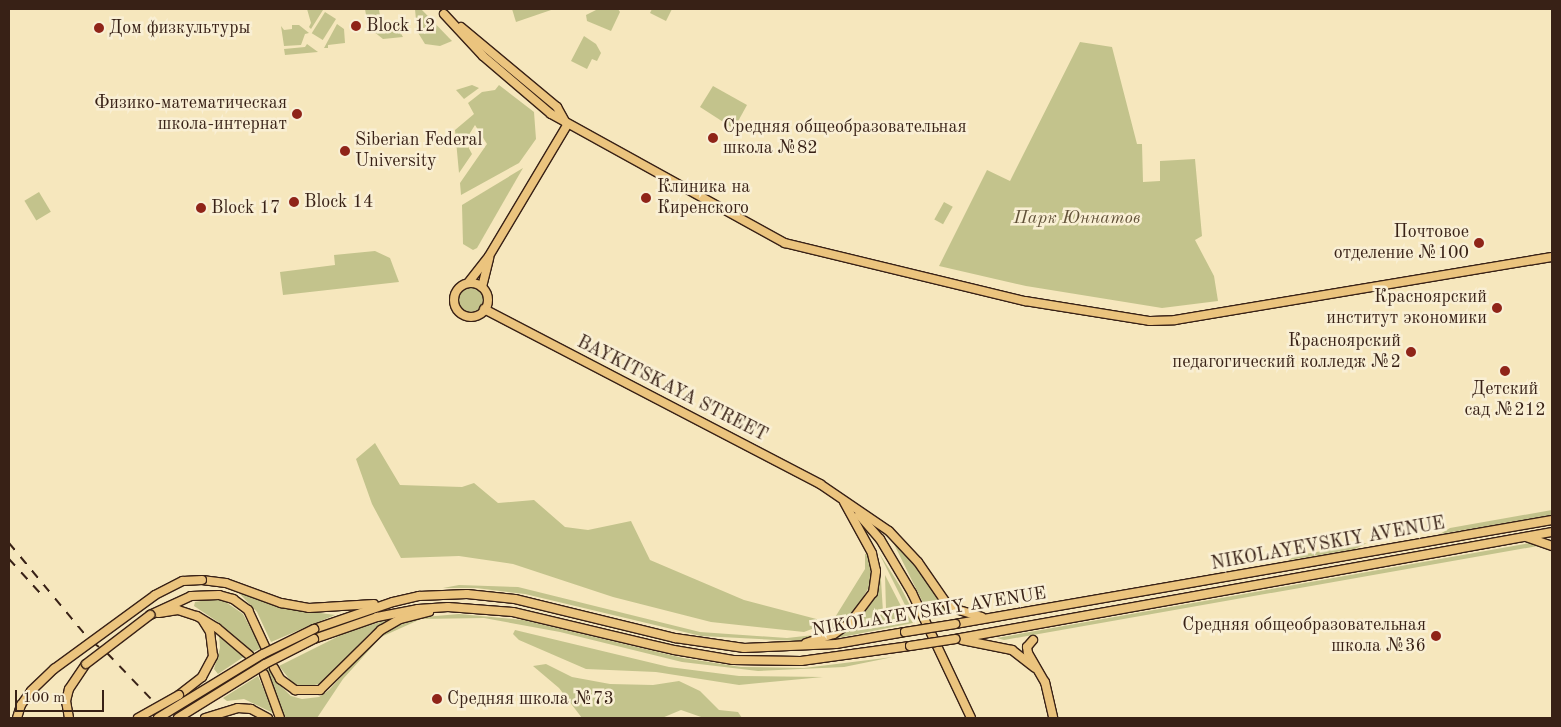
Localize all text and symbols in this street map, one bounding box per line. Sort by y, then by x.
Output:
place label: Block 12 [366,15,435,37]
place label: Дом физкультуры [109,17,250,39]
marker: Block 12 [350,20,362,32]
marker: Дом физкультуры [93,22,105,34]
place label: Физико-математическая школа-интернат [94,93,287,136]
marker: Физико-математическая школа-интернат [291,108,303,120]
place label: Средняя общеобразовательная школа №82 [723,117,967,160]
place label: Siberian Federal University [355,130,482,172]
marker: Средняя общеобразовательная школа №82 [707,132,719,144]
marker: Siberian Federal University [339,145,351,157]
place label: Клиника на Киренского [657,177,750,220]
place label: Block 14 [304,191,373,213]
marker: Клиника на Киренского [639,191,653,205]
marker: Block 14 [288,196,300,208]
place label: Block 17 [211,197,280,219]
marker: Block 17 [195,202,207,214]
park label: Парк Юннатов [1014,207,1140,229]
place label: Почтовое отделение №100 [1334,222,1469,264]
marker: Почтовое отделение №100 [1473,237,1485,249]
place label: Красноярский институт экономики [1326,287,1487,330]
marker: Красноярский институт экономики [1491,302,1503,314]
place label: Красноярский педагогический колледж №2 [1172,331,1401,374]
street label: BAYKITSKAYA STREET [573,332,771,446]
marker: Красноярский педагогический колледж №2 [1405,346,1417,358]
marker: Детский сад №212 [1499,365,1511,377]
place label: Детский сад №212 [1464,379,1546,422]
street label: NIKOLAYEVSKIY AVENUE [1209,513,1447,575]
street label: NIKOLAYEVSKIY AVENUE [810,583,1048,641]
place label: Средняя общеобразовательная школа №36 [1182,615,1426,658]
marker: Средняя общеобразовательная школа №36 [1430,630,1442,642]
scale bar [18,680,106,712]
place label: Средняя школа №73 [447,688,614,710]
text: 100 m [23,691,65,706]
marker: Средняя школа №73 [431,693,443,705]

